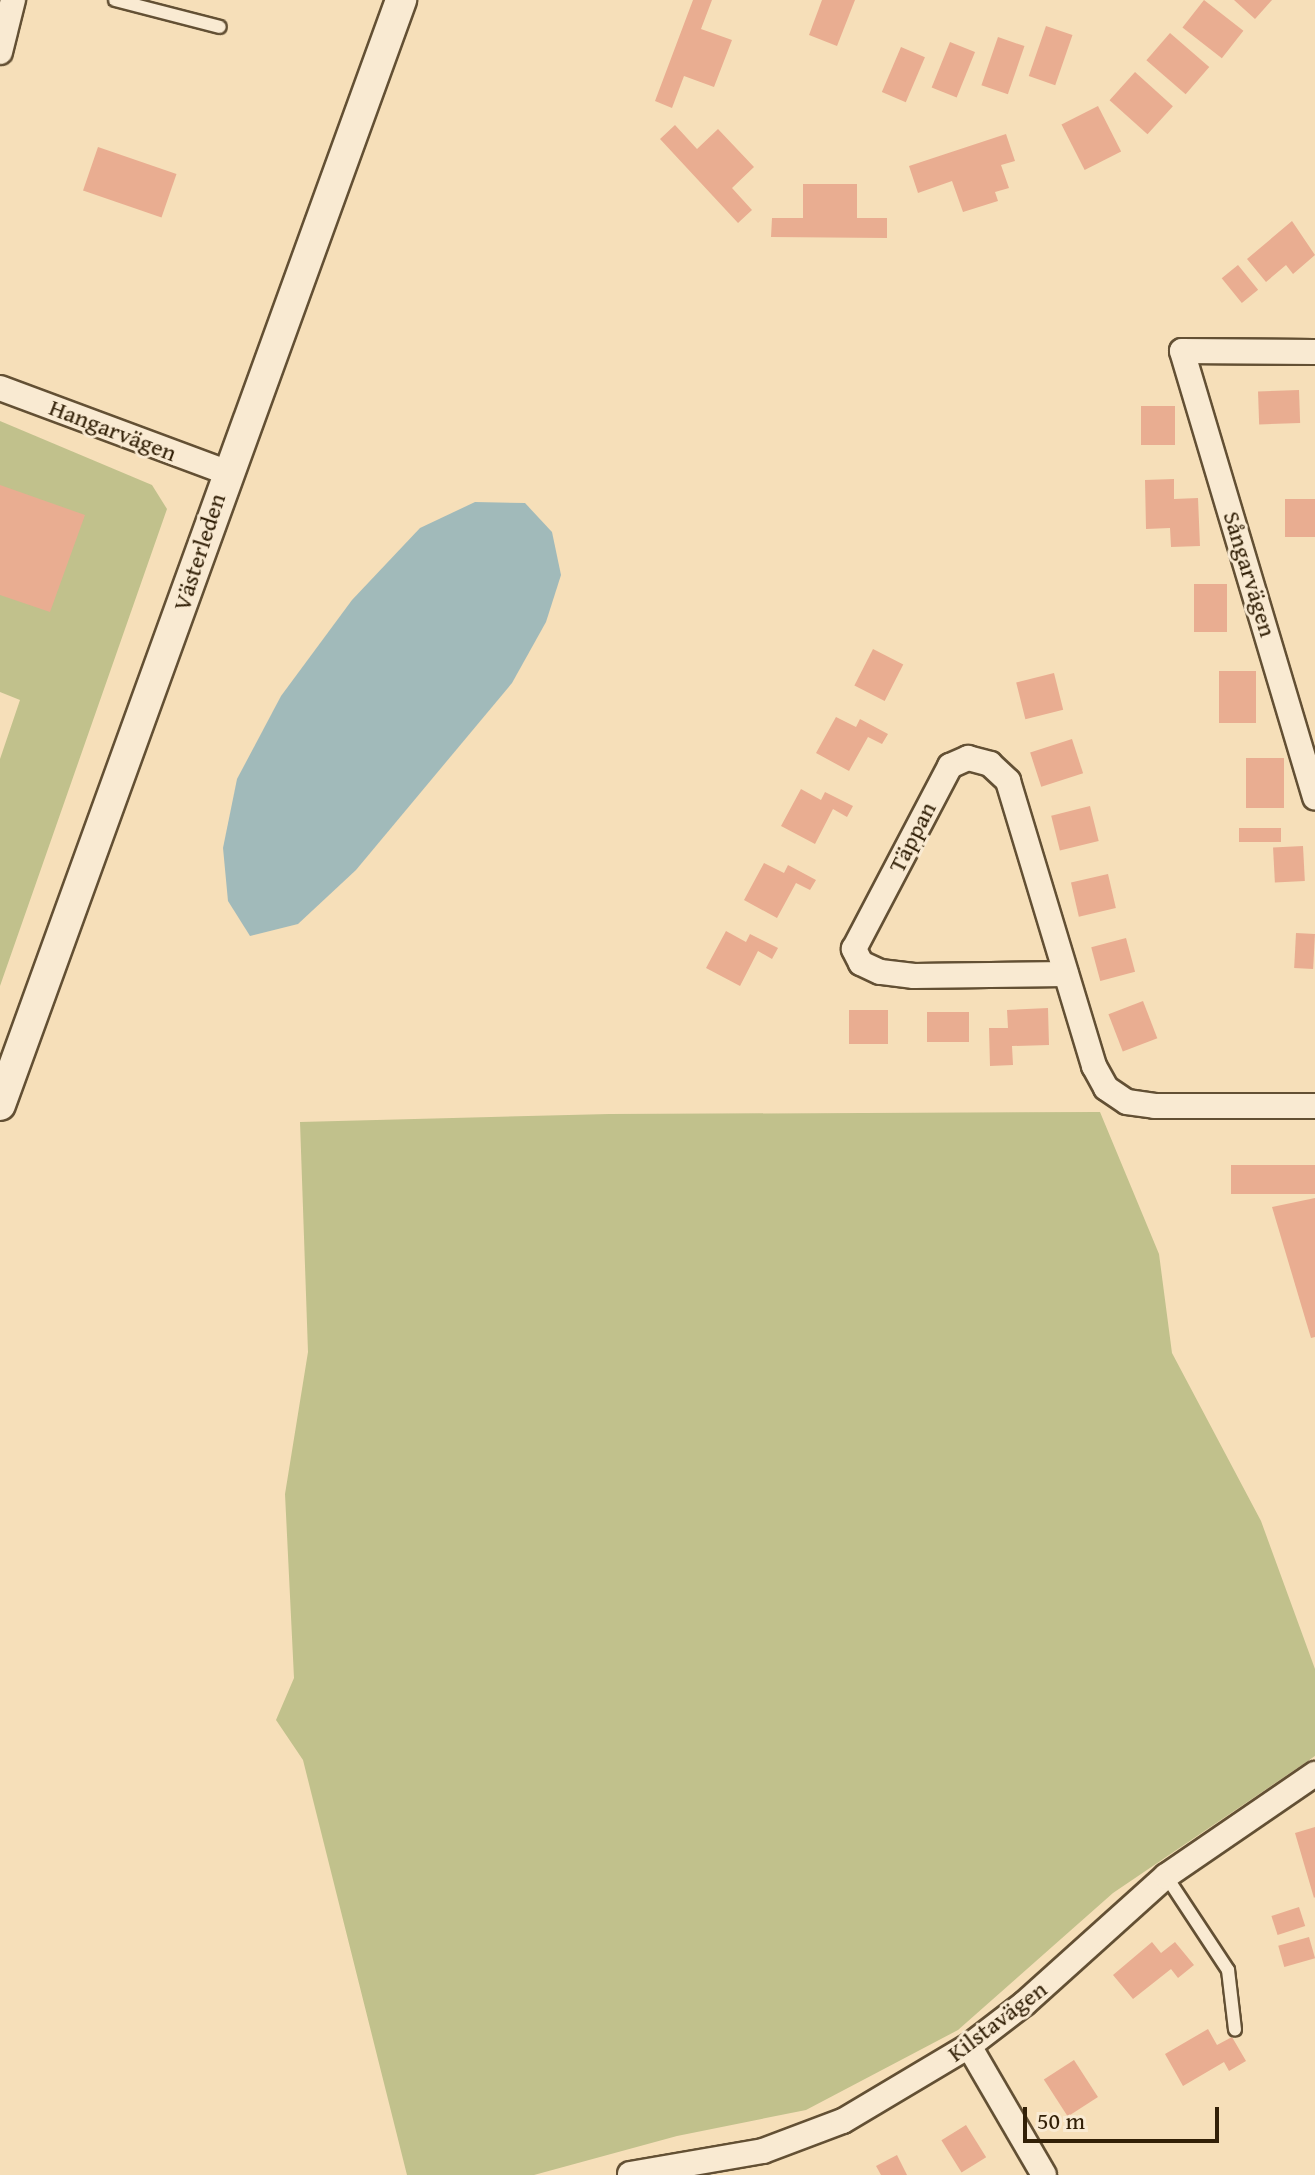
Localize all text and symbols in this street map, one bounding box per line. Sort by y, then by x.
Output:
street label: Hangarvägen [45,393,181,467]
street label: Västerleden [166,490,232,614]
street label: Sångarvägen [1217,508,1283,640]
street label: Täppan [882,797,942,877]
street label: Kilstavägen [942,1974,1052,2068]
scale bar [1027,2091,1223,2141]
text: 50 m [1037,2103,1085,2138]

